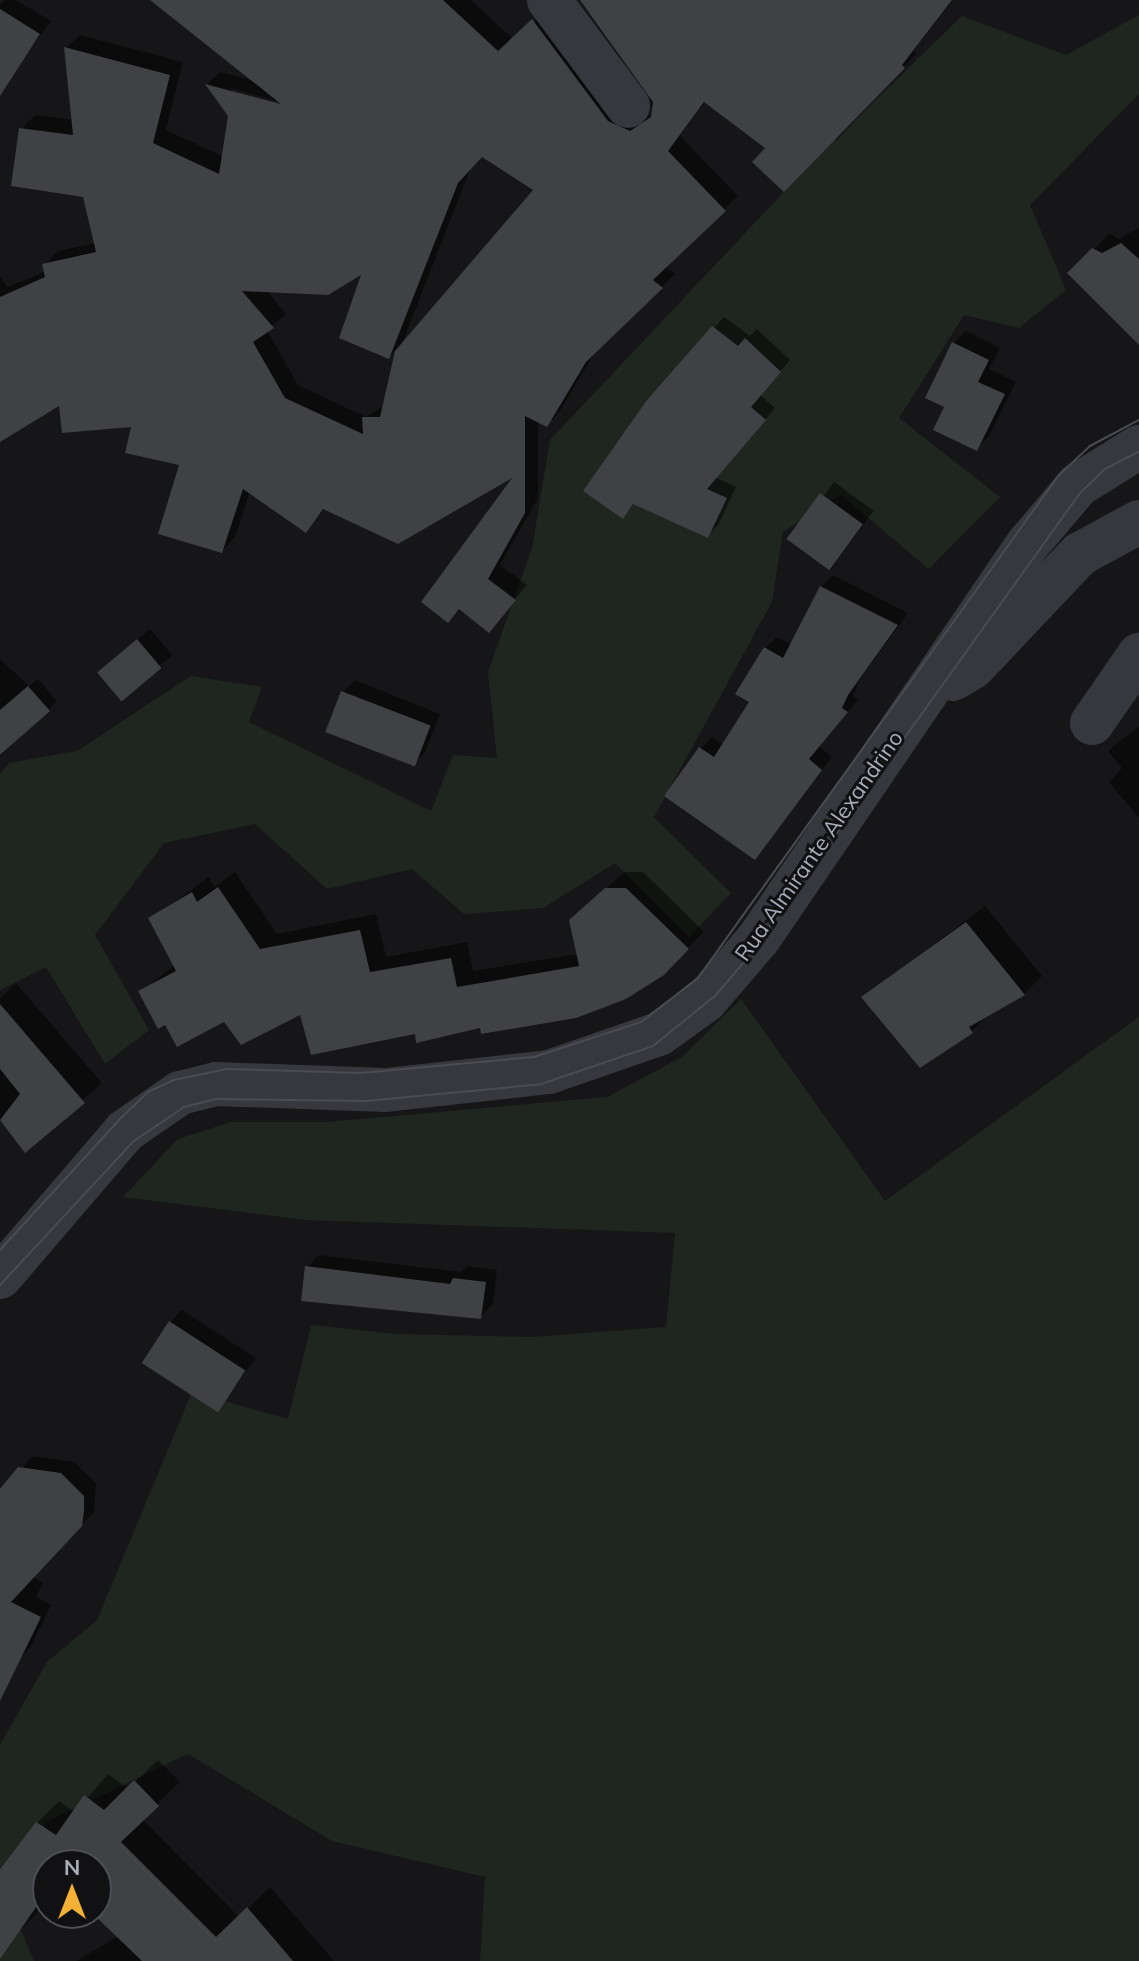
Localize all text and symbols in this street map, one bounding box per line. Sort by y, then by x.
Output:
street label: Rua Almirante Alexandrino [729,726,909,966]
north arrow [32,1849,112,1929]
text: N [64,1853,80,1881]

